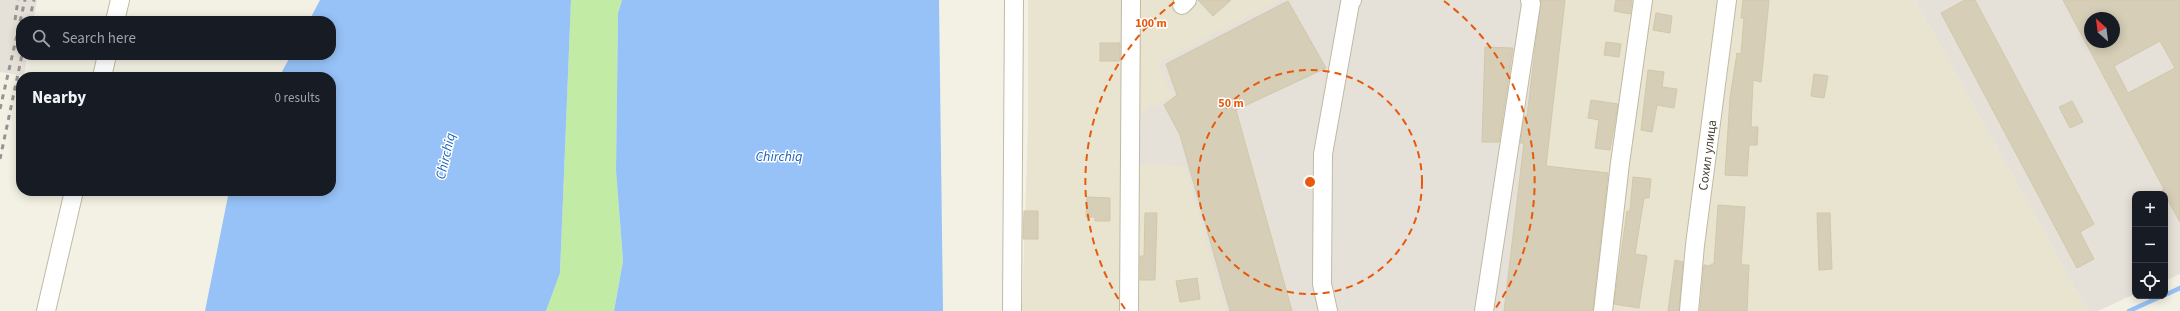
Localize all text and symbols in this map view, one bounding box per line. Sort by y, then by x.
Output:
north arrow [2084,12,2120,48]
text: 100 m [1135,15,1167,32]
search box [16,16,336,60]
icon: search [30,27,52,49]
text: Search here [62,28,136,49]
text: Nearby [32,86,86,110]
text: 0 results [275,89,320,107]
text: 50 m [1218,95,1244,112]
street label: Сохил улица [1694,119,1721,192]
water label: Chirchiq [431,130,461,181]
water label: Chirchiq [755,147,803,167]
centre of rings [1303,175,1317,189]
map controls [2132,191,2168,299]
button: + [2132,191,2168,227]
button: − [2132,227,2168,263]
button: locate [2132,263,2168,299]

